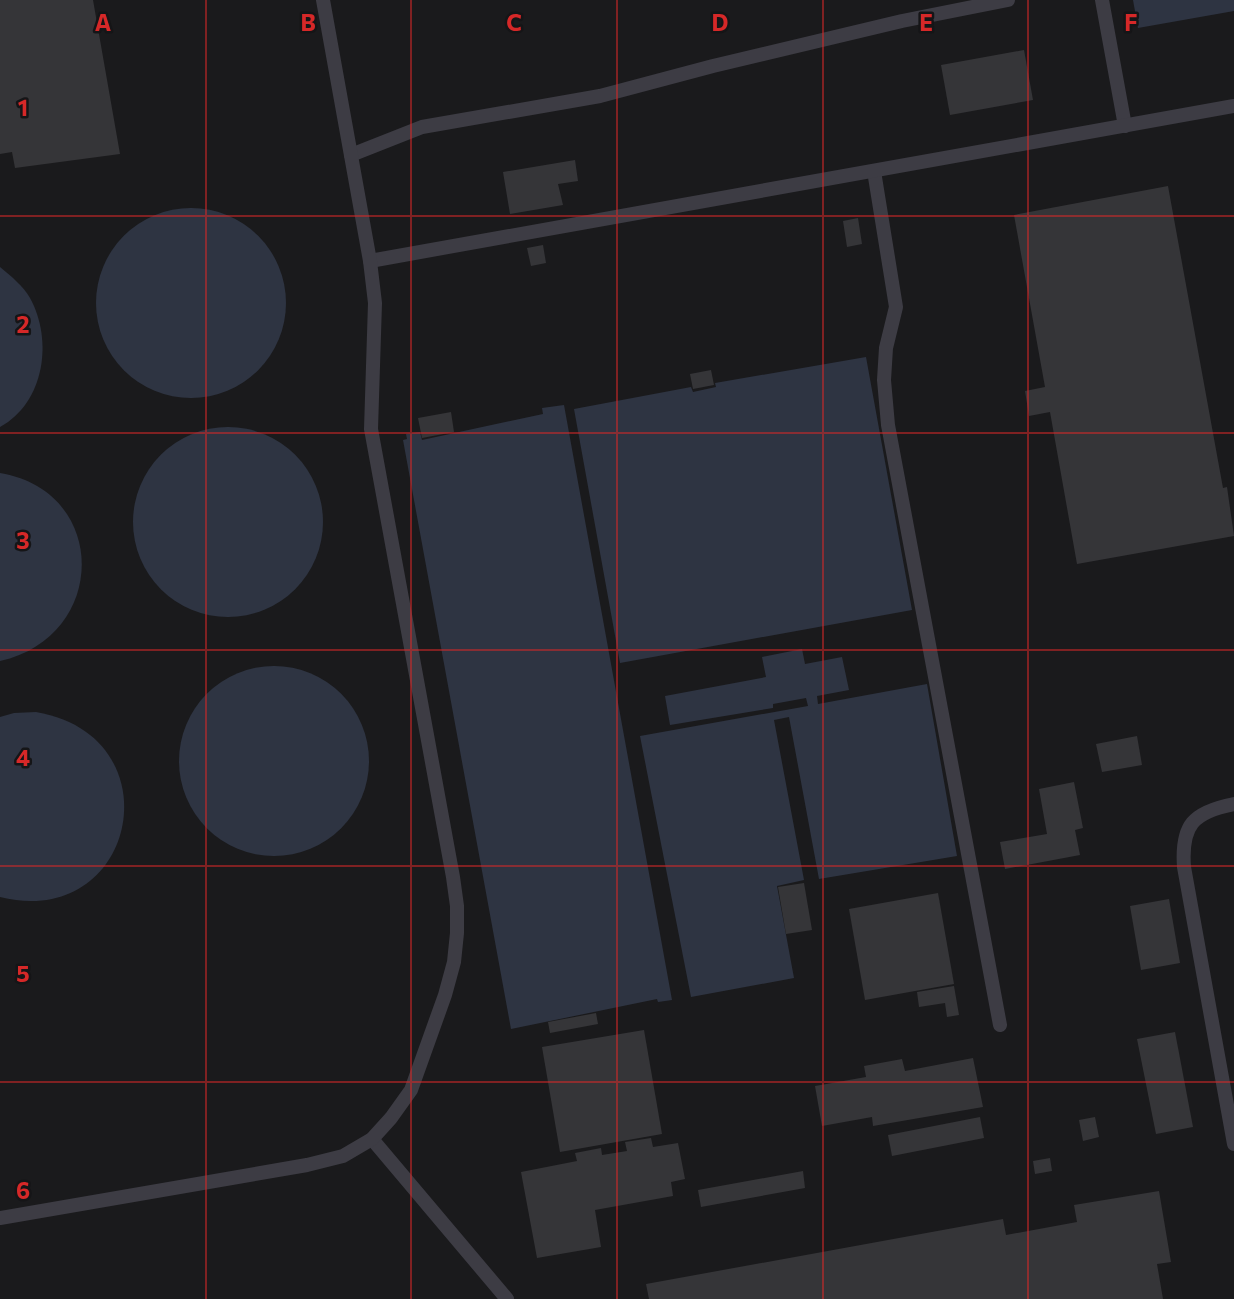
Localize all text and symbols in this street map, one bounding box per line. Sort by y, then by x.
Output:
text: A [95,8,112,36]
text: B [300,8,316,36]
text: C [506,8,522,36]
text: D [712,8,729,36]
text: E [919,8,933,36]
text: F [1124,8,1138,36]
text: 1 [18,93,28,121]
text: 2 [16,310,30,338]
text: 3 [16,526,30,554]
text: 4 [16,743,30,771]
text: 5 [16,959,30,987]
text: 6 [16,1176,30,1204]

